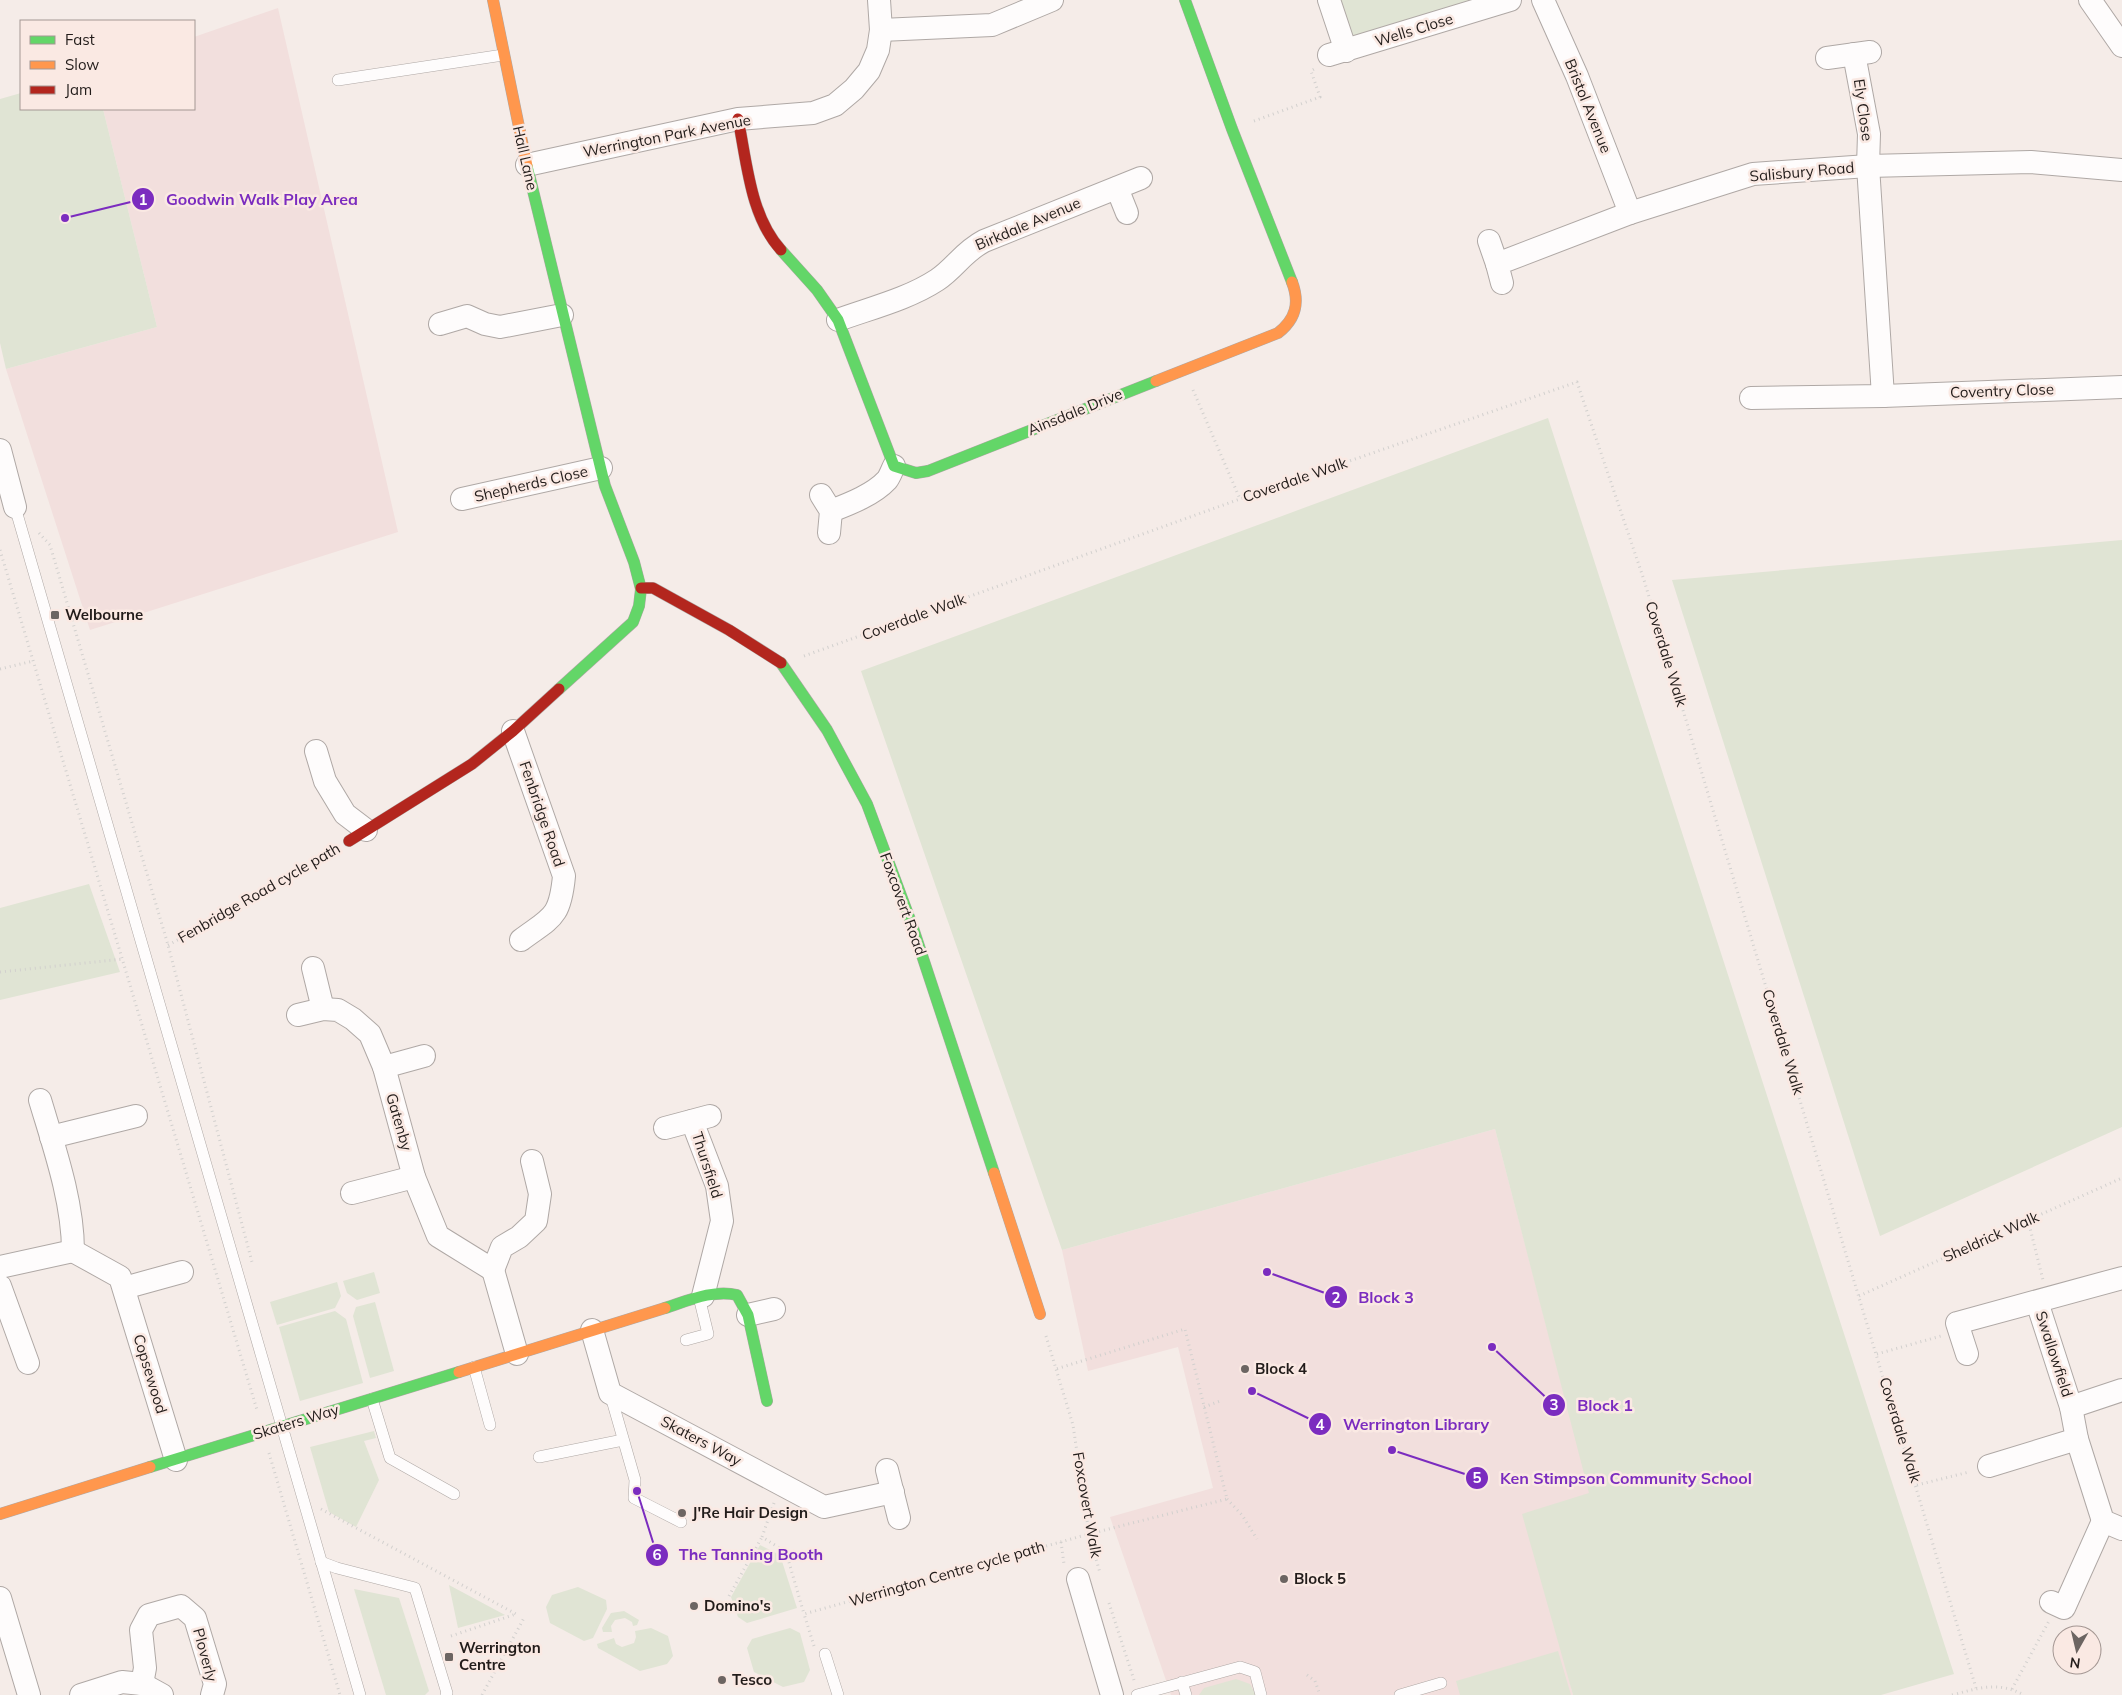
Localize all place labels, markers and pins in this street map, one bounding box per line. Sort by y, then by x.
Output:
callout: Goodwin Walk Play Area [131,184,367,215]
place label: Welbourne [65,605,143,624]
marker: Welbourne [49,609,61,621]
callout: Block 3 [1323,1282,1424,1313]
place label: Block 4 [1255,1359,1307,1378]
marker: Block 4 [1239,1363,1251,1375]
callout: Block 1 [1542,1390,1643,1421]
callout: Werrington Library [1308,1409,1499,1440]
callout: Ken Stimpson Community School [1465,1463,1762,1494]
place label: J'Re Hair Design [692,1503,808,1522]
marker: J'Re Hair Design [676,1507,688,1519]
callout: The Tanning Booth [644,1539,833,1570]
place label: Block 5 [1294,1569,1346,1588]
marker: Block 5 [1278,1573,1290,1585]
place label: Domino's [704,1596,771,1615]
marker: Domino's [688,1600,700,1612]
place label: Werrington Centre [459,1638,541,1674]
marker: Werrington Centre [443,1651,455,1663]
place label: Tesco [732,1670,772,1689]
marker: Tesco [716,1674,728,1686]

